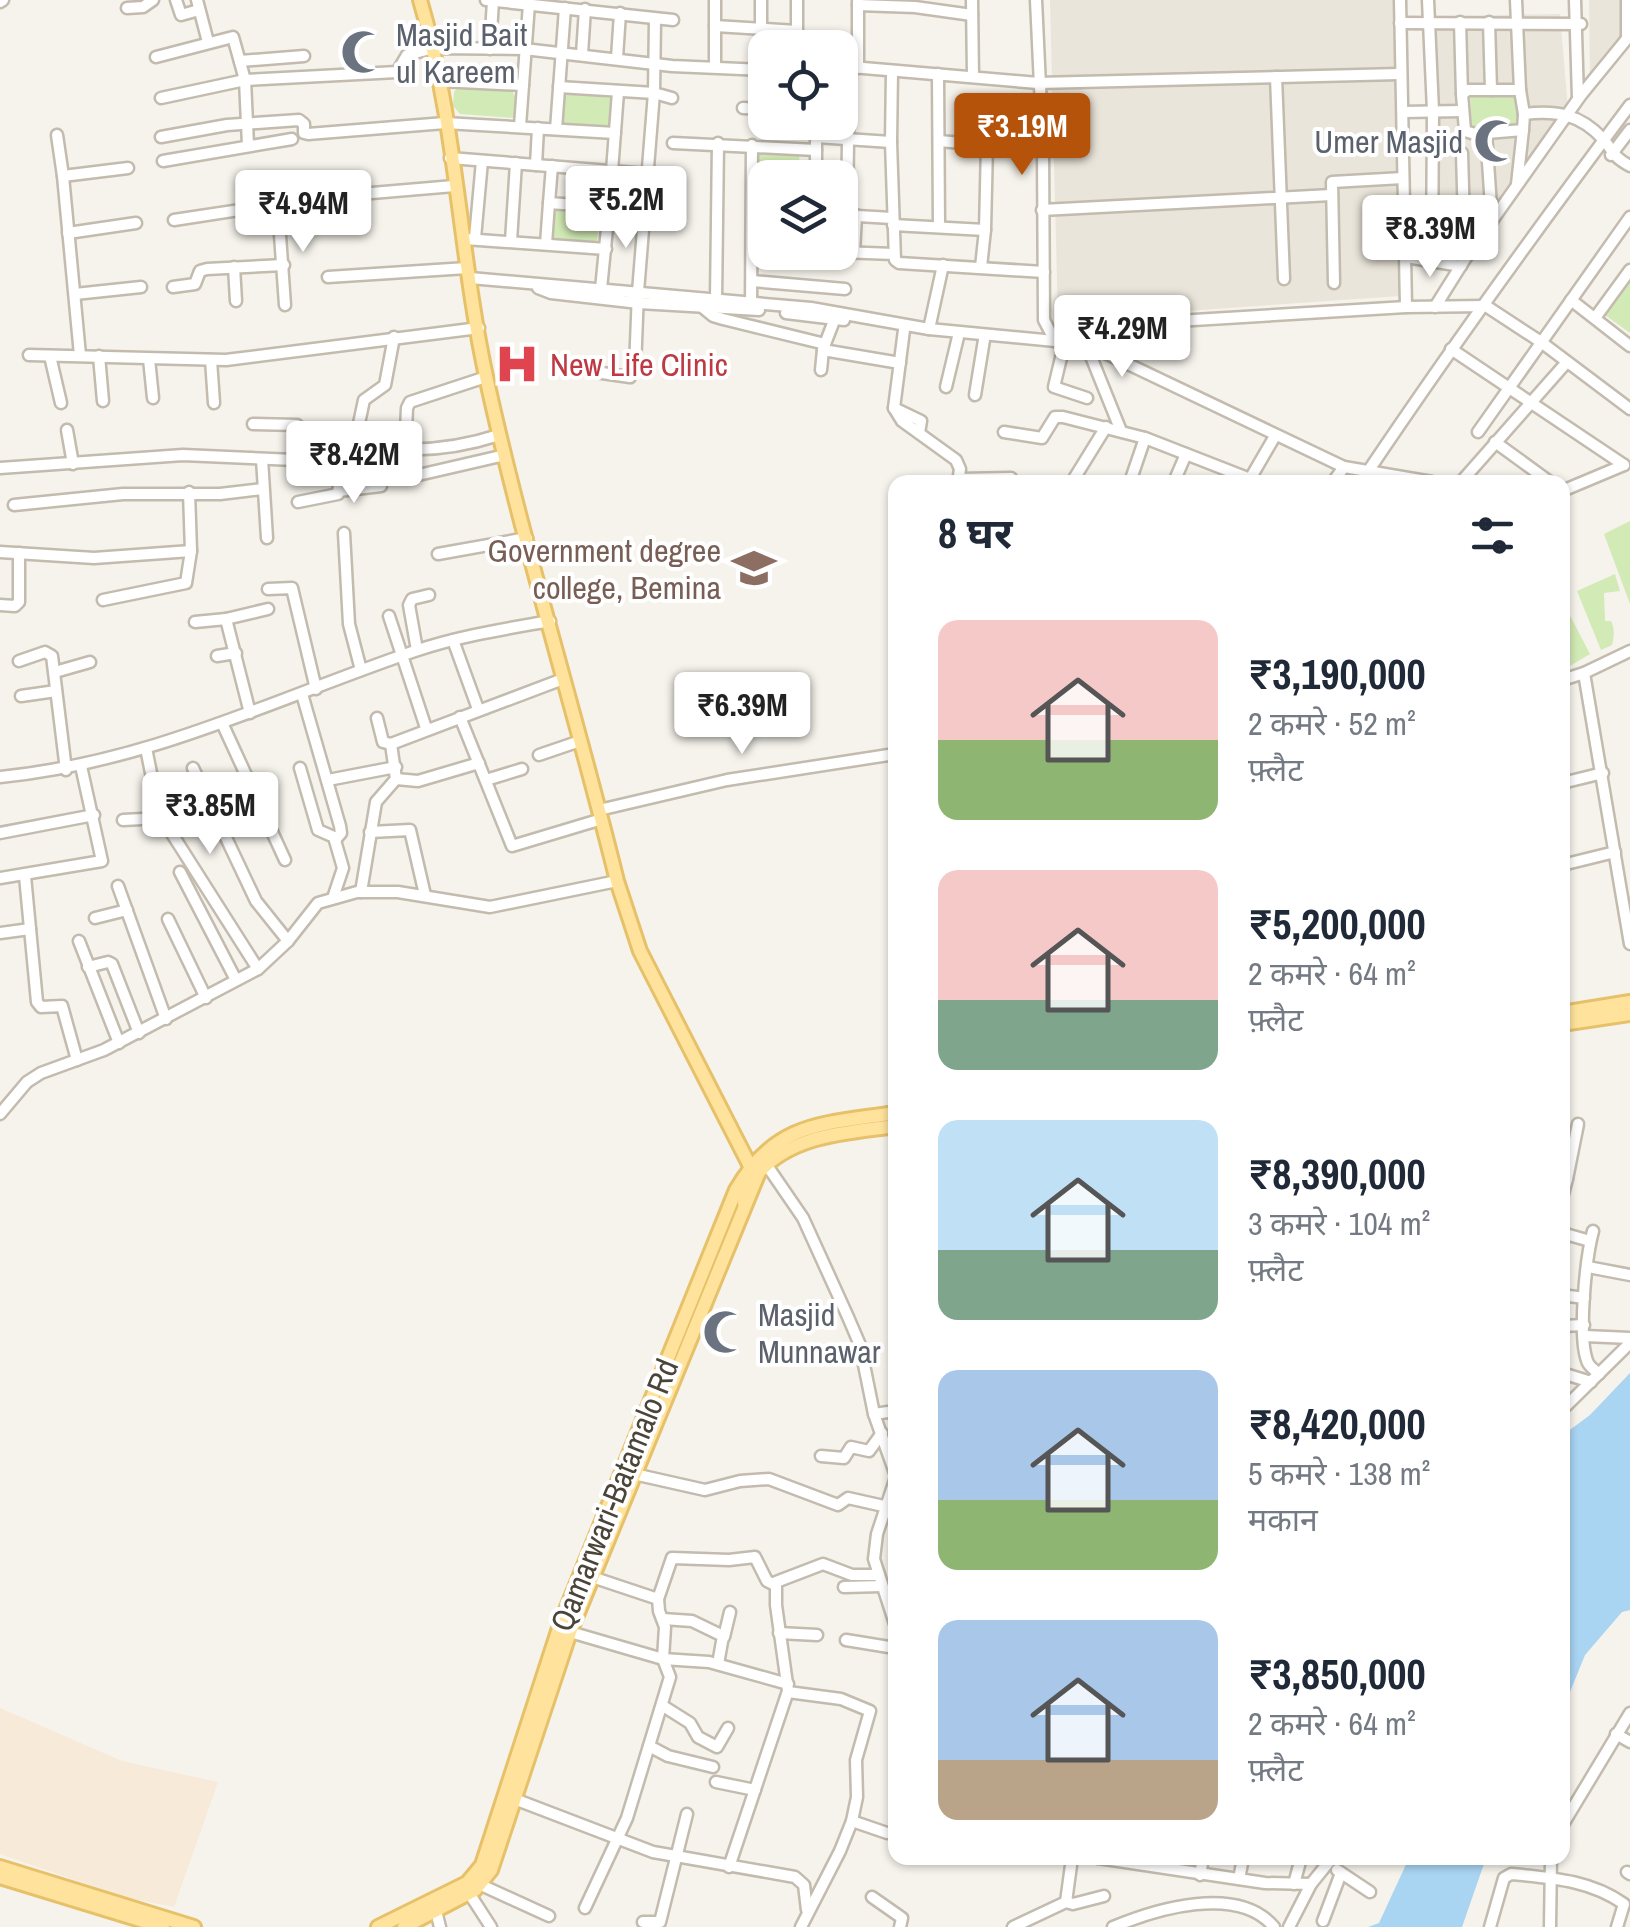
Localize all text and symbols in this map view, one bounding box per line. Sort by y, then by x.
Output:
place label: Masjid Bait ul Kareem [396,13,527,93]
mosque icon: Masjid Bait ul Kareem [339,28,387,76]
map controls [748,30,858,270]
button: locate [748,30,858,140]
pin: ₹3.19M [941,93,1103,178]
text: ₹3.19M [976,104,1068,147]
mosque icon: Umer Masjid [1472,117,1520,165]
place label: Umer Masjid [1314,120,1463,163]
button: layers [748,160,858,270]
pin: ₹5.2M [556,166,696,251]
pin: ₹4.94M [222,170,384,255]
text: ₹5.2M [588,177,664,220]
text: ₹4.94M [257,181,349,224]
pin: ₹8.39M [1349,195,1511,280]
text: ₹8.39M [1384,206,1476,249]
pin: ₹4.29M [1041,295,1203,380]
text: ₹4.29M [1076,306,1168,349]
hospital icon: New Life Clinic [493,340,541,388]
place label: New Life Clinic [550,343,728,386]
pin: ₹8.42M [273,421,435,506]
text: ₹8.42M [308,432,400,475]
text: 8 घर [938,505,1012,561]
icon: filters [1465,508,1520,563]
place label: Government degree college, Bemina [488,529,721,609]
school or university icon: Government degree college, Bemina [730,544,778,592]
text: ₹3,190,000 [1248,646,1426,702]
icon: home [1018,660,1138,780]
pin: ₹6.39M [661,672,823,757]
text: ₹6.39M [696,683,788,726]
text: 2 कमरे · 52 m² [1248,702,1416,745]
text: फ़्लैट [1248,748,1303,791]
pin: ₹3.85M [129,772,291,857]
text: ₹3.85M [164,783,256,826]
text: ₹5,200,000 [1248,896,1426,952]
icon: home [1018,910,1138,1030]
text: 2 कमरे · 64 m² [1248,952,1416,995]
text: फ़्लैट [1248,998,1303,1041]
text: ₹8,390,000 [1248,1146,1426,1202]
icon: home [1018,1160,1138,1280]
text: 3 कमरे · 104 m² [1248,1202,1430,1245]
text: फ़्लैट [1248,1248,1303,1291]
place label: Masjid Munnawar [758,1293,881,1373]
mosque icon: Masjid Munnawar [701,1308,749,1356]
street label: Qamarwari-Batamalo Rd [540,1352,688,1638]
text: ₹8,420,000 [1248,1396,1426,1452]
icon: home [1018,1410,1138,1530]
text: 5 कमरे · 138 m² [1248,1452,1430,1495]
text: मकान [1248,1498,1318,1541]
text: ₹3,850,000 [1248,1646,1426,1702]
icon: home [1018,1660,1138,1780]
text: 2 कमरे · 64 m² [1248,1702,1416,1745]
text: फ़्लैट [1248,1748,1303,1791]

